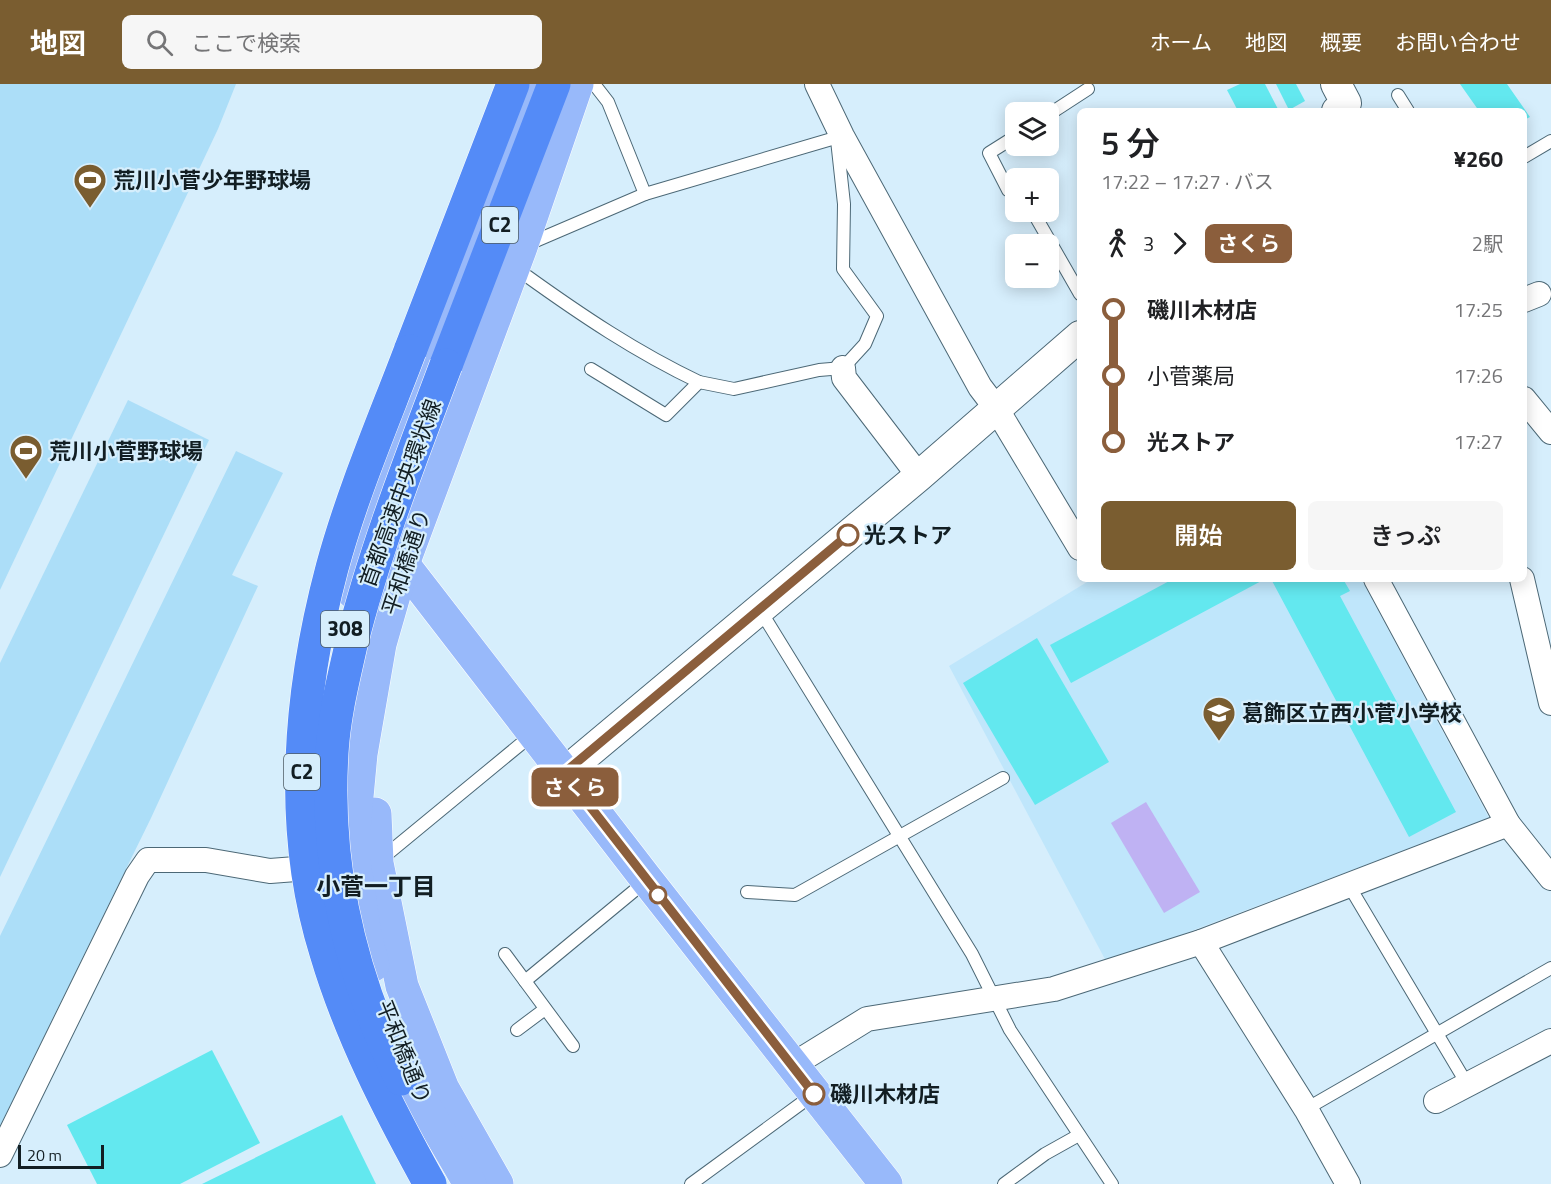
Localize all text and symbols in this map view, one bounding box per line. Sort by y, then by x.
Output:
search box [122,15,542,69]
text: 地図 [30,21,86,64]
icon: search [143,26,176,59]
text: ここで検索 [191,26,301,60]
text: ホーム [1150,26,1212,58]
text: 地図 [1245,26,1287,58]
text: 概要 [1320,26,1362,58]
text: お問い合わせ [1395,26,1521,58]
map controls [1005,102,1059,288]
button: layers [1005,102,1059,156]
text: 5 分 [1101,118,1160,168]
text: ¥260 [1454,142,1503,176]
sports icon: 荒川小菅少年野球場 [72,162,108,209]
place label: 荒川小菅少年野球場 [113,163,311,197]
text: 17:22 – 17:27 · バス [1101,166,1274,197]
button: + [1005,168,1059,222]
road number: C2 [482,207,518,243]
icon: walk [1101,227,1134,260]
icon: forward [1163,227,1196,260]
text: さくら [1217,227,1280,259]
text: 3 [1143,228,1154,259]
text: 2駅 [1472,228,1503,259]
button: − [1005,234,1059,288]
text: 磯川木材店 [1147,293,1257,327]
text: 17:25 [1454,294,1503,325]
text: 小菅薬局 [1147,359,1235,393]
text: 17:26 [1454,360,1503,391]
street label: 首都高速中央環状線 [350,394,450,592]
text: 光ストア [1147,425,1235,459]
text: 17:27 [1454,426,1503,457]
sports icon: 荒川小菅野球場 [8,433,44,480]
place label: 荒川小菅野球場 [49,434,203,468]
button: 開始 [1101,501,1296,570]
button: きっぷ [1308,501,1503,570]
street label: 平和橋通り [373,504,439,620]
place label: 光ストア [864,518,952,552]
marker: 光ストア [837,524,859,546]
road number: 308 [321,611,369,647]
school or university icon: 葛飾区立西小菅小学校 [1201,695,1237,742]
place label: 葛飾区立西小菅小学校 [1242,696,1462,730]
road number: C2 [284,754,320,790]
line badge: さくら [540,768,610,806]
text: さくら [544,771,607,803]
district label: 小菅一丁目 [316,868,436,904]
unlabelled marker [649,886,667,904]
street label: 平和橋通り [368,995,440,1109]
place label: 磯川木材店 [830,1077,940,1111]
marker: 磯川木材店 [803,1083,825,1105]
scale bar [18,1142,104,1170]
text: 20 m [27,1143,62,1167]

